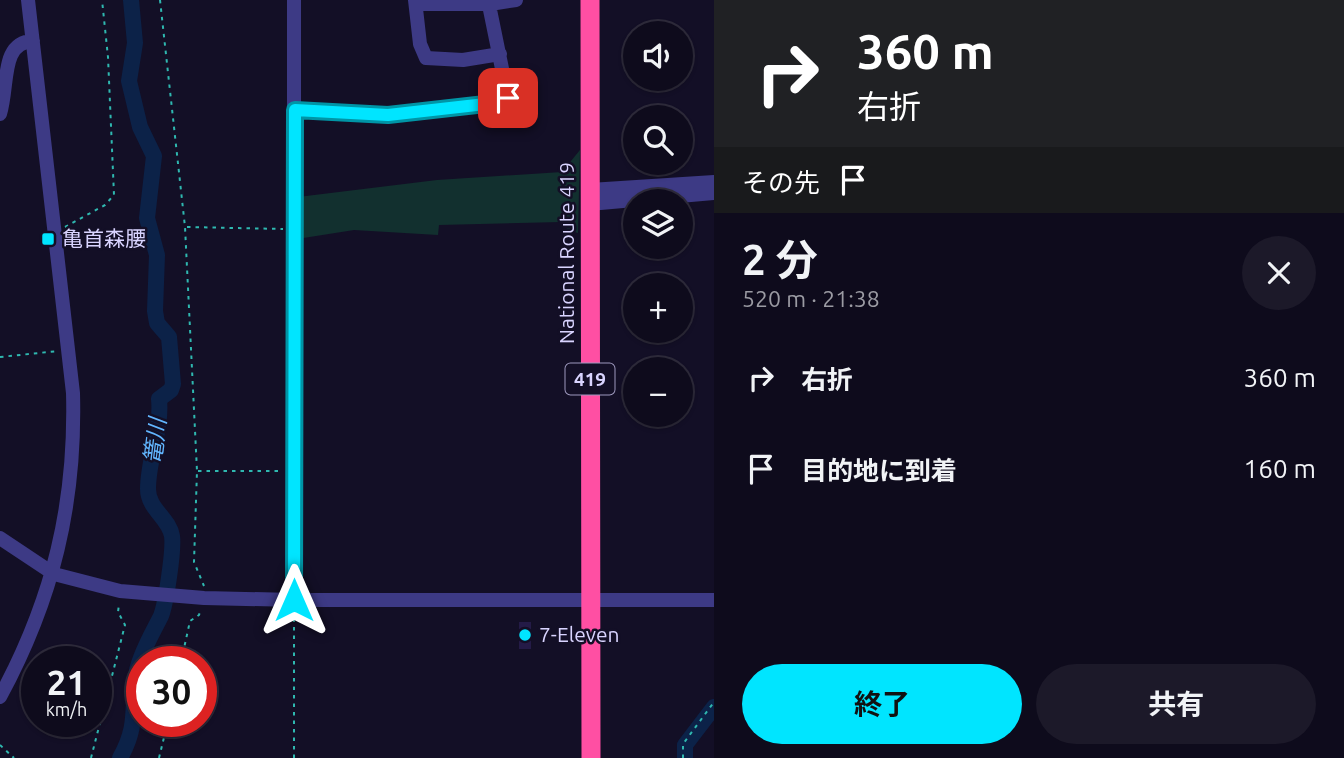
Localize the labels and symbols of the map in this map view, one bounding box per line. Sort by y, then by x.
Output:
pin [478,68,538,128]
street label: National Route 419 [554,162,578,344]
place label: 亀首森腰 [62,226,146,250]
marker: 亀首森腰 [40,231,56,247]
road number: 419 [566,364,614,394]
water label: 篭川 [139,414,170,465]
position arrow [257,563,331,637]
place label: 7-Eleven [539,622,620,646]
marker: 7-Eleven [517,627,533,643]
speed limit sign: 30 [126,646,217,737]

